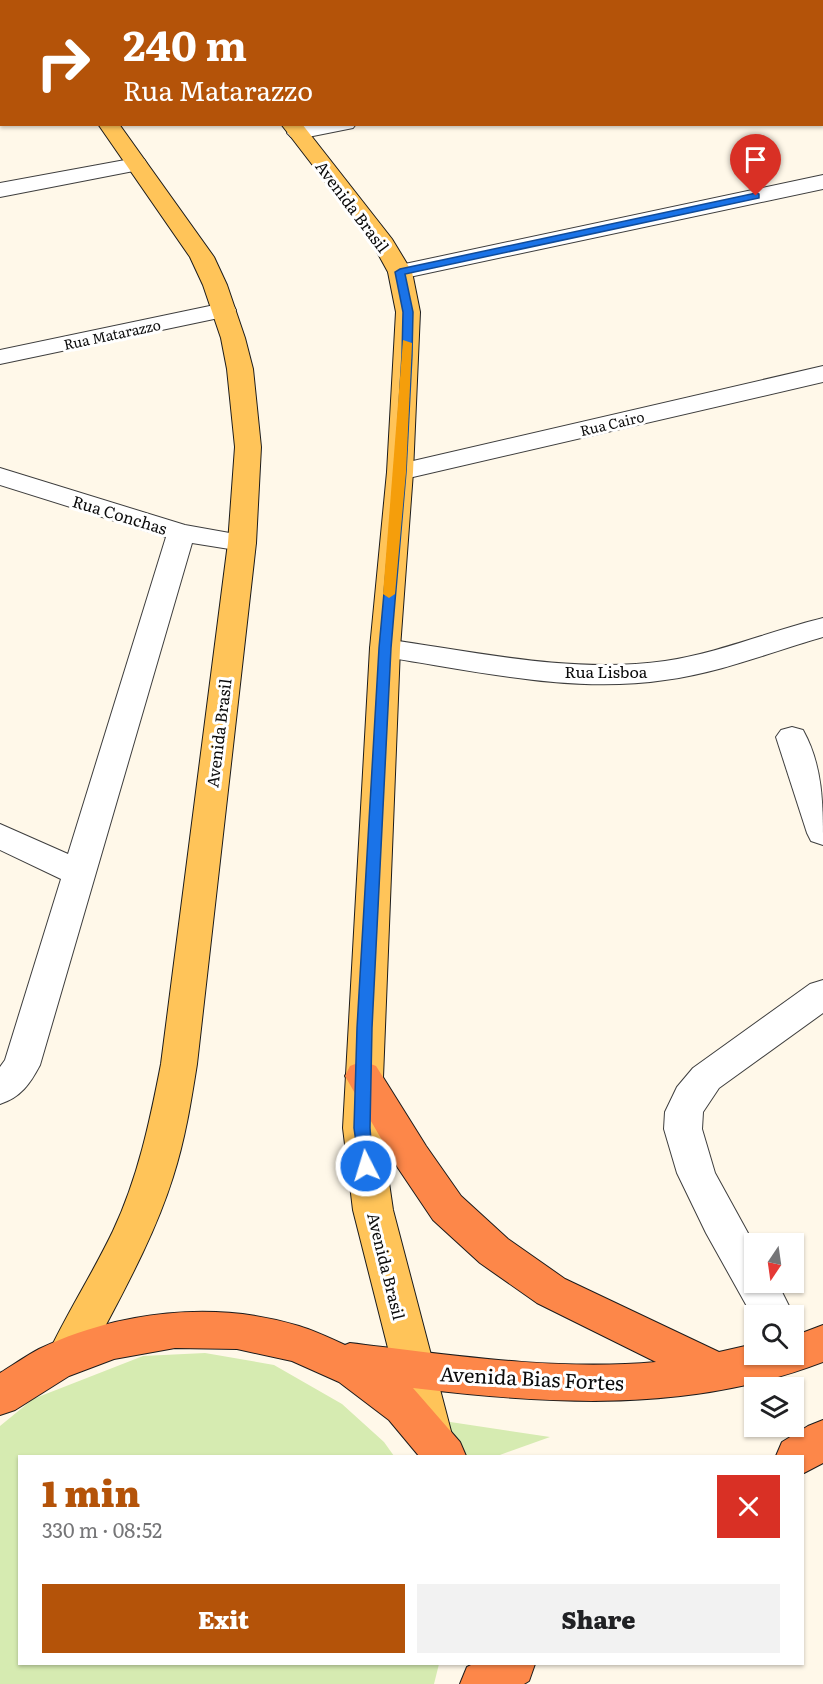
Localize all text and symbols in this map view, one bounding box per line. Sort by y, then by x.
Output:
text: 240 m [123,12,247,74]
icon: right [24,24,102,102]
text: Rua Matarazzo [123,69,313,109]
pin [730,134,781,196]
icon: arrive [739,143,772,176]
street label: Avenida Brasil [310,155,396,257]
street label: Rua Matarazzo [62,314,162,354]
street label: Rua Cairo [578,406,646,440]
street label: Rua Conchas [70,488,170,540]
street label: Rua Lisboa [565,659,648,683]
street label: Avenida Brasil [199,677,237,789]
position arrow [334,1134,398,1198]
street label: Avenida Brasil [362,1210,412,1322]
north arrow [744,1233,804,1293]
map controls [744,1233,804,1437]
button: search [744,1305,804,1365]
street label: Avenida Bias Fortes [439,1357,625,1397]
button: layers [744,1377,804,1437]
text: 1 min [42,1465,140,1518]
button: close [717,1475,780,1538]
text: 330 m · 08:52 [42,1514,162,1544]
button: Exit [42,1584,405,1653]
button: Share [417,1584,780,1653]

